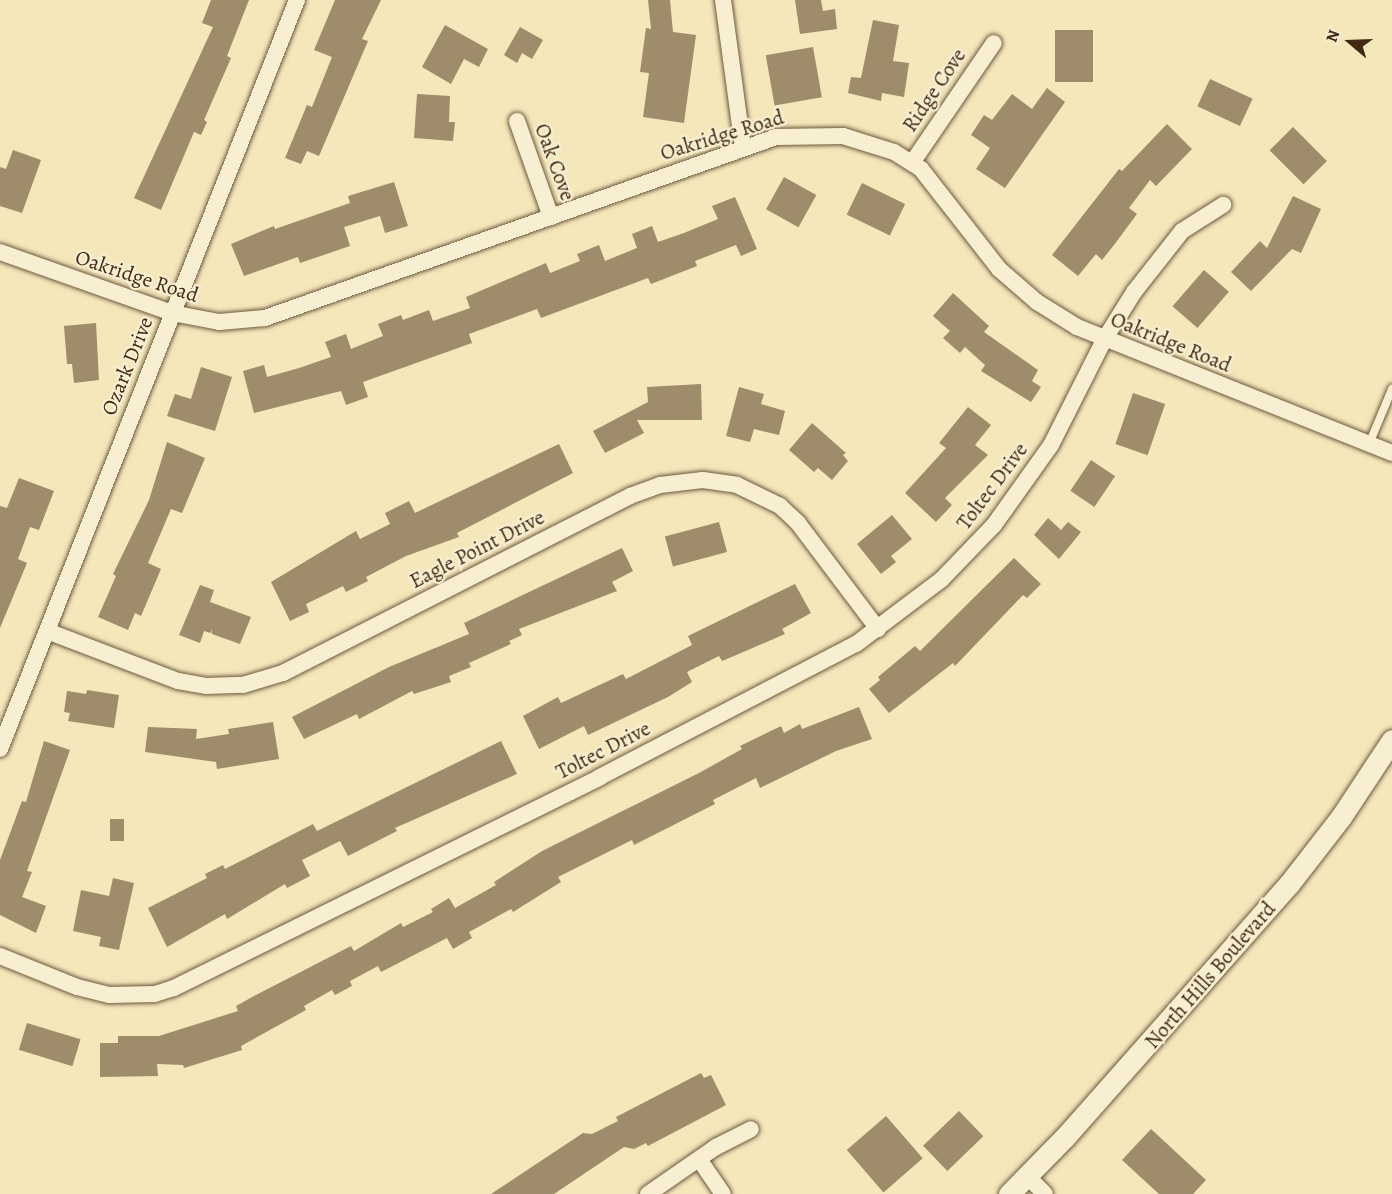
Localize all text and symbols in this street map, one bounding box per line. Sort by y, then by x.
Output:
north arrow [1320,12,1380,72]
text: N [1321,27,1345,45]
street label: Ridge Cove [897,44,971,136]
street label: Oakridge Road [657,104,787,166]
street label: Oak Cove [529,120,581,204]
street label: Oakridge Road [72,244,202,308]
street label: Oakridge Road [1107,306,1235,378]
street label: Ozark Drive [96,313,158,419]
street label: Toltec Drive [951,438,1033,534]
street label: Eagle Point Drive [405,504,549,594]
street label: Toltec Drive [552,716,654,784]
street label: North Hills Boulevard [1139,896,1281,1054]

